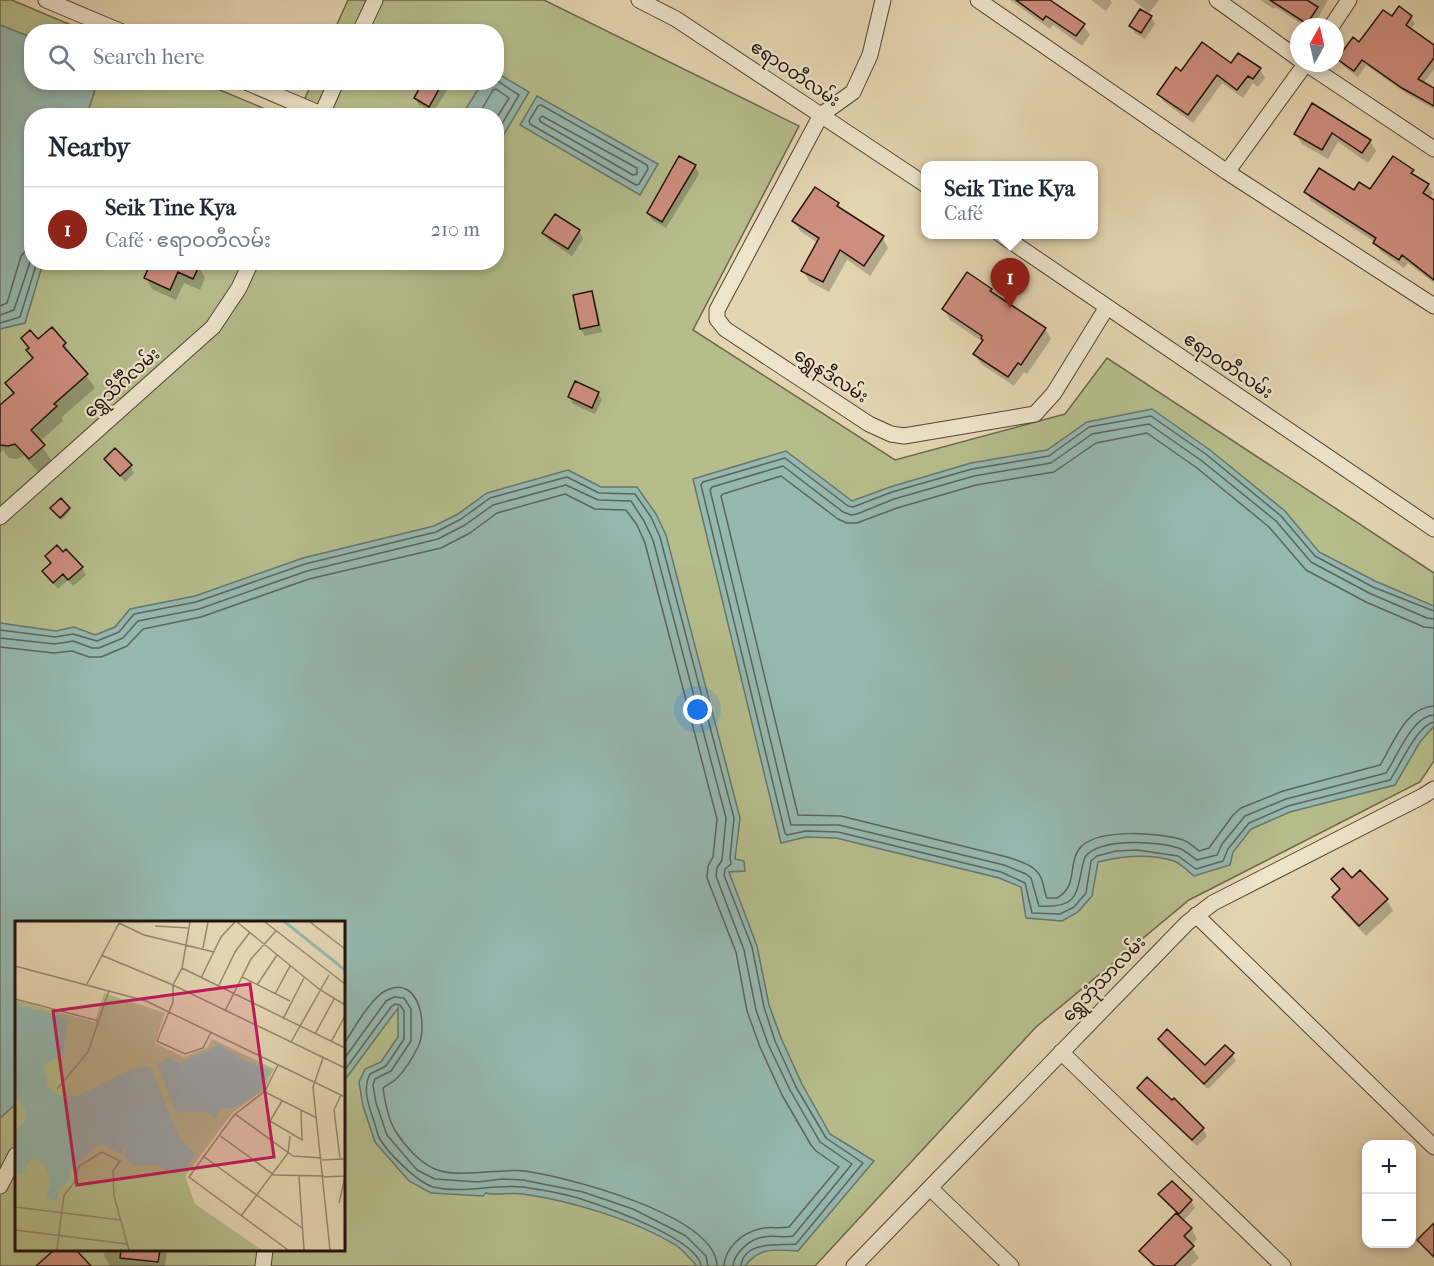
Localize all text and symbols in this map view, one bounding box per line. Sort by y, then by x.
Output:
north arrow [1290,18,1344,72]
search box [24,24,504,90]
street label: ဧရာဝတီလမ်း [744,33,846,115]
icon: search [45,41,78,74]
text: Search here [93,44,205,70]
text: Nearby [48,132,130,163]
popup [921,161,1098,239]
text: Seik Tine Kya [944,176,1075,202]
text: Seik Tine Kya [105,195,236,221]
text: Café [944,202,983,225]
text: 1 [64,218,71,241]
text: 210 m [431,218,480,241]
text: Café · ဧရာဝတီလမ်း [105,229,271,252]
pin: 1 [990,258,1030,308]
street label: ဧရာဝတီလမ်း [1177,325,1279,407]
street label: ရွှေသိင်္ဂီလမ်း [77,341,167,425]
street label: ရွှေနဒီလမ်း [788,341,874,411]
your location [683,695,712,724]
inset map [15,921,345,1251]
street label: ရွှေဘုံသာလမ်း [1056,930,1153,1029]
map controls [1362,1140,1416,1248]
button: + [1362,1140,1416,1194]
button: − [1362,1194,1416,1248]

